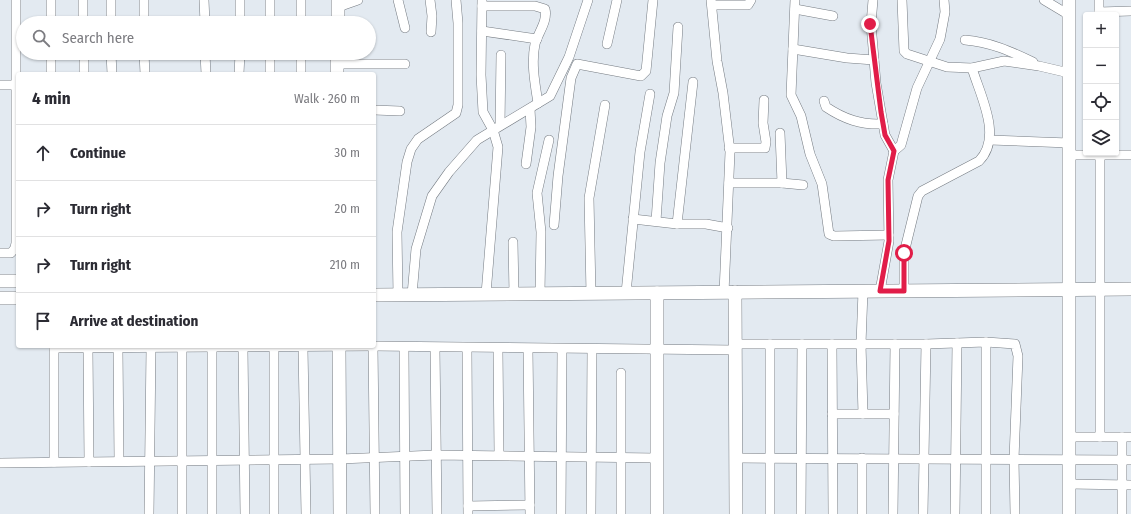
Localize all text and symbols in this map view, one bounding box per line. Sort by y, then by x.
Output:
map controls [1083,12,1119,156]
button: + [1083,12,1119,48]
route end [861,15,879,33]
search box [16,16,376,60]
icon: search [30,27,52,49]
text: Search here [62,29,134,47]
button: − [1083,48,1119,84]
button: locate [1083,84,1119,120]
text: 4 min [32,88,71,109]
text: Walk · 260 m [294,91,360,106]
button: layers [1083,120,1119,156]
icon: ahead [32,142,54,164]
text: Continue [70,144,126,162]
text: 30 m [334,145,360,160]
icon: right [32,198,54,220]
text: Turn right [70,200,131,218]
text: 20 m [334,201,360,216]
route start [895,244,913,262]
icon: right [32,254,54,276]
text: Turn right [70,256,131,274]
text: 210 m [330,257,360,272]
icon: arrive [32,310,54,332]
text: Arrive at destination [70,312,198,330]

